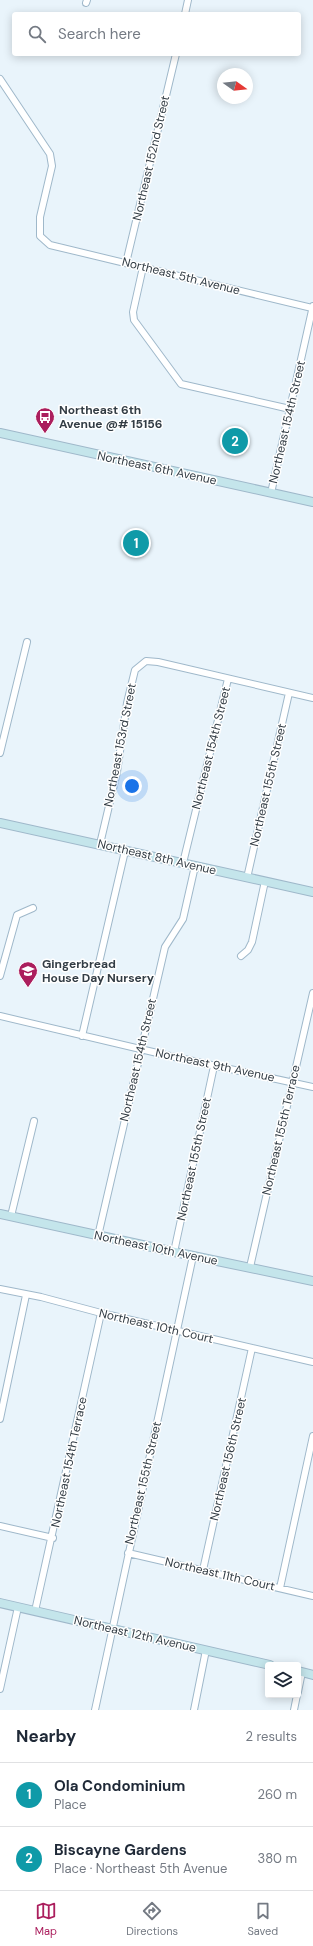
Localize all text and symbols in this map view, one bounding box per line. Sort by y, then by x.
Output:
search box [12,12,301,56]
icon: search [26,23,48,45]
text: Search here [58,24,141,44]
north arrow [217,68,253,104]
street label: Northeast 152nd Street [129,94,173,222]
street label: Northeast 5th Avenue [120,254,242,298]
street label: Northeast 154th Street [265,359,309,485]
place label: Northeast 6th Avenue @# 15156 [59,402,162,432]
bus stop icon: Northeast 6th Avenue @# 15156 [34,406,56,434]
pin: 2 [222,426,248,456]
street label: Northeast 6th Avenue [96,448,218,489]
pin: 1 [123,528,149,558]
street label: Northeast 153rd Street [100,682,140,808]
street label: Northeast 154th Street [188,685,234,811]
street label: Northeast 155th Street [246,722,290,848]
your location [122,776,142,796]
street label: Northeast 8th Avenue [96,836,218,878]
place label: Gingerbread House Day Nursery [42,956,155,986]
school or university icon: Gingerbread House Day Nursery [17,960,39,988]
street label: Northeast 154th Street [116,997,160,1123]
street label: Northeast 9th Avenue [154,1045,276,1086]
street label: Northeast 155th Terrace [258,1063,304,1197]
street label: Northeast 155th Street [173,1096,215,1222]
street label: Northeast 10th Avenue [93,1227,219,1269]
street label: Northeast 10th Court [97,1305,215,1347]
street label: Northeast 154th Terrace [47,1395,91,1529]
street label: Northeast 156th Street [206,1396,250,1522]
street label: Northeast 155th Street [121,1420,165,1546]
street label: Northeast 11th Court [163,1554,277,1595]
street label: Northeast 12th Avenue [72,1612,198,1656]
map controls [265,1662,301,1698]
button: layers [265,1662,301,1698]
text: Nearby [16,1725,76,1747]
text: 2 results [246,1728,297,1745]
text: Ola Condominium [54,1776,185,1796]
text: 1 [27,1786,31,1803]
text: 260 m [257,1786,297,1803]
text: Place [54,1796,86,1813]
text: Biscayne Gardens [54,1840,187,1860]
text: 2 [25,1850,33,1867]
text: 380 m [257,1850,297,1867]
text: Place · Northeast 5th Avenue [54,1860,227,1877]
tab: Map [35,1900,57,1938]
tab: Directions [126,1900,178,1938]
tab: Saved [247,1900,278,1938]

